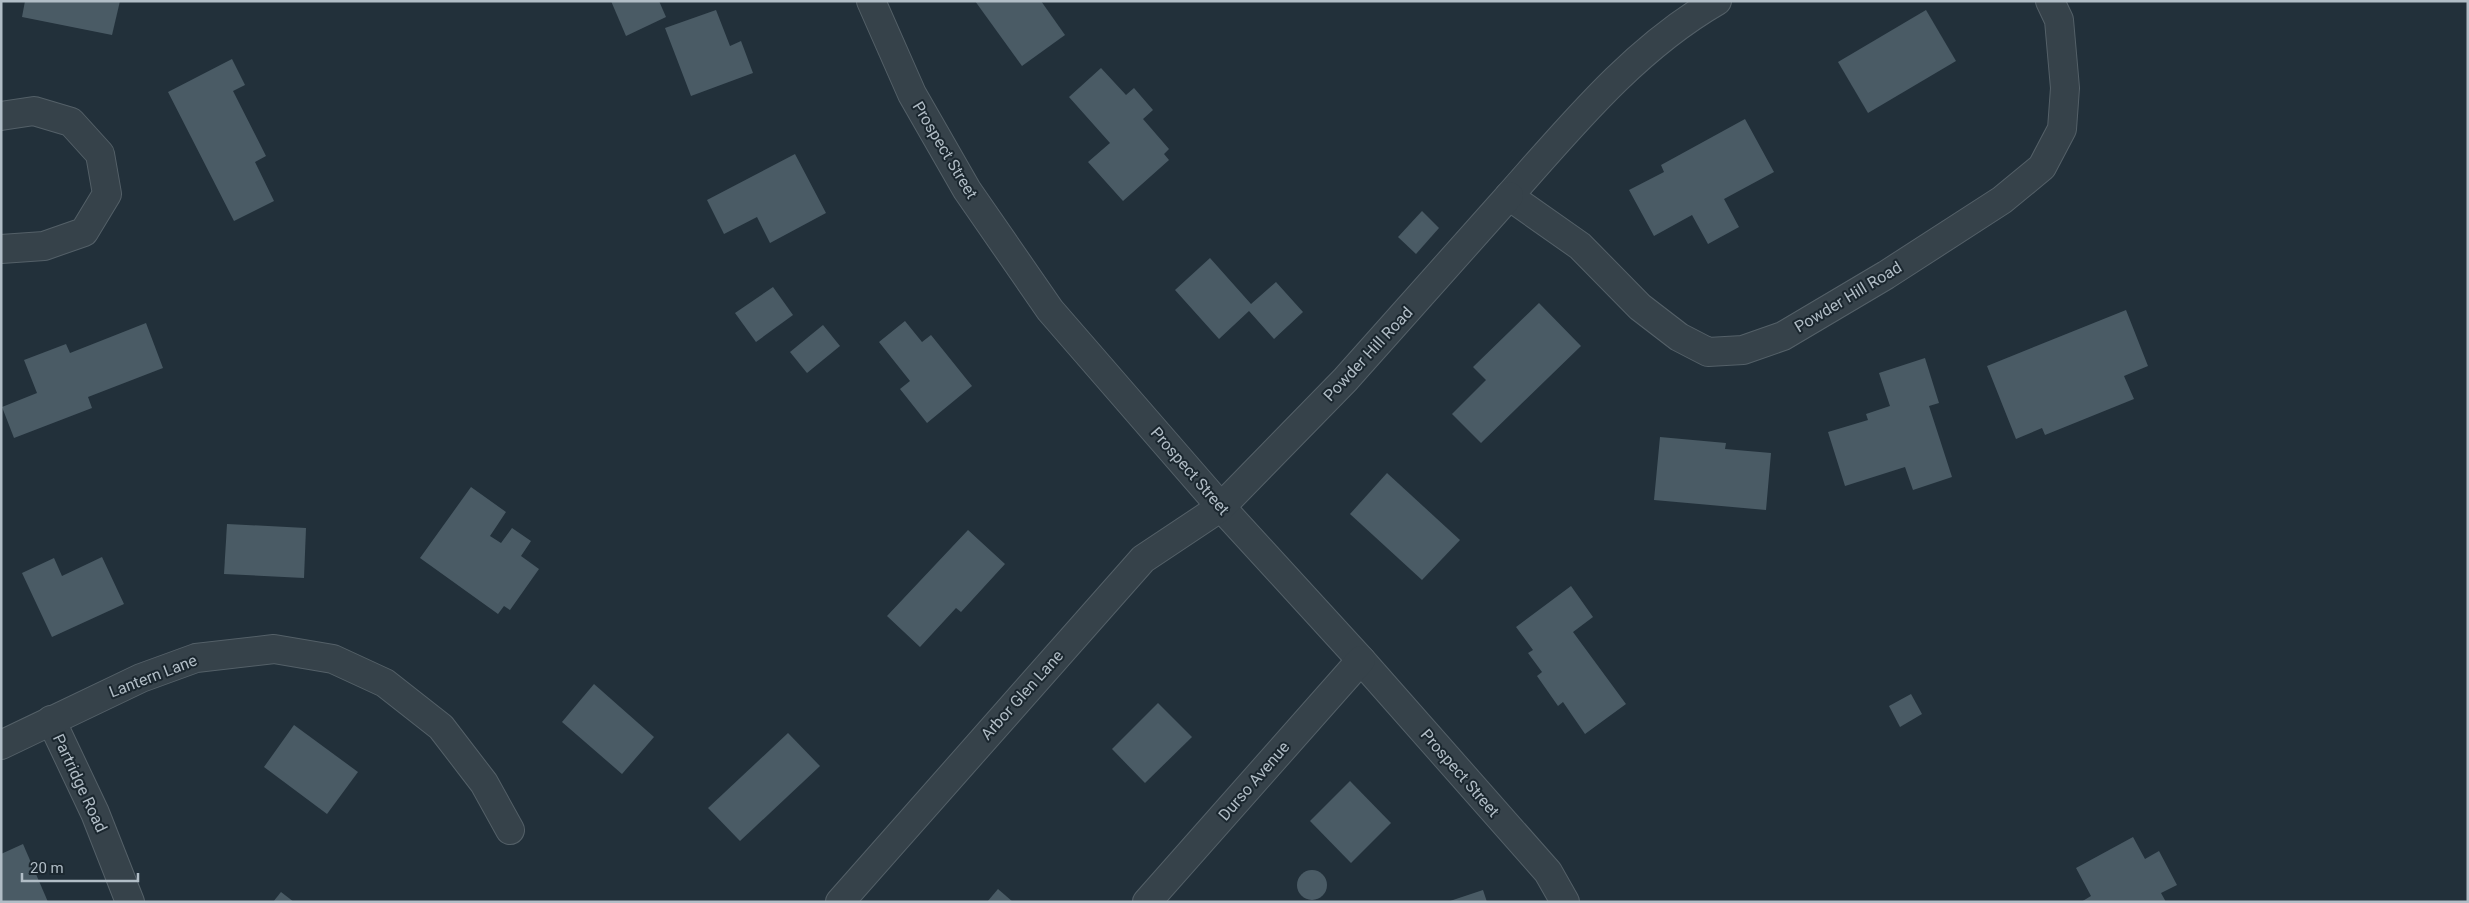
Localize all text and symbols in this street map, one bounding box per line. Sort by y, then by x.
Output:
street label: Prospect Street [909,98,981,202]
street label: Powder Hill Road [1791,257,1905,337]
street label: Powder Hill Road [1320,303,1416,405]
street label: Prospect Street [1147,423,1233,519]
street label: Arbor Glen Lane [977,646,1067,744]
street label: Lantern Lane [106,651,200,701]
street label: Prospect Street [1417,725,1503,821]
street label: Partridge Road [49,731,111,835]
street label: Durso Avenue [1215,738,1293,824]
scale bar [22,850,139,882]
text: 20 m [30,859,64,877]

